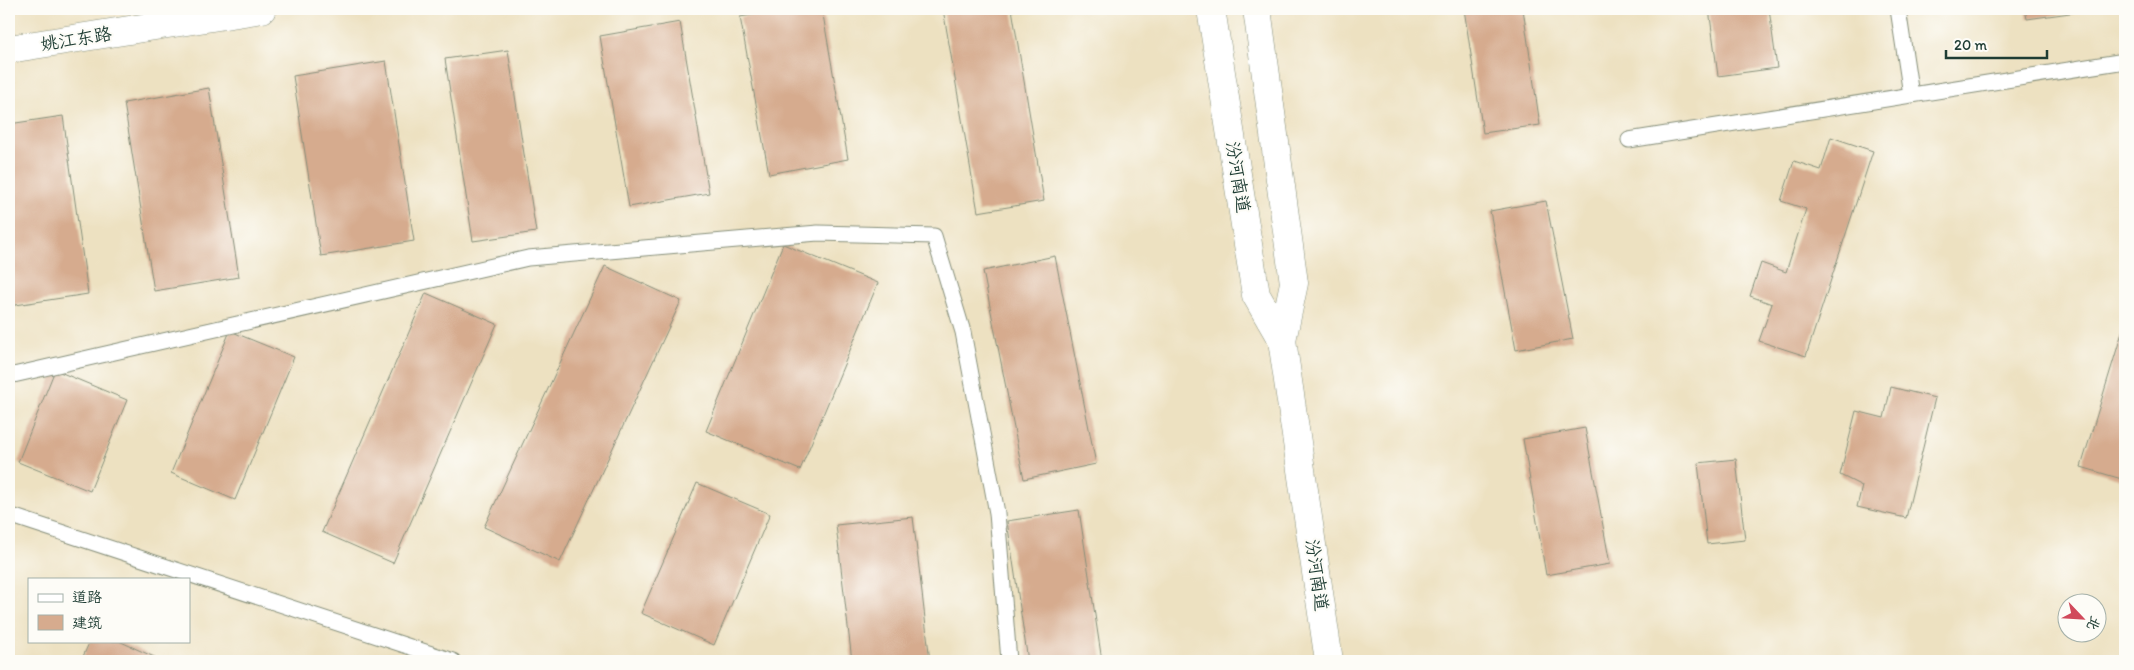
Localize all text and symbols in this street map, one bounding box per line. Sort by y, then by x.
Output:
street label: 姚江东路 [39,23,113,55]
scale bar [1946,28,2048,60]
text: 20 m [1954,36,1988,54]
street label: 汾河南道 [1222,140,1254,214]
street label: 汾河南道 [1301,538,1333,612]
legend [28,578,190,642]
text: 道路 [72,588,102,606]
north arrow [2056,592,2106,642]
text: 北 [2083,613,2104,633]
text: 建筑 [72,614,102,632]

